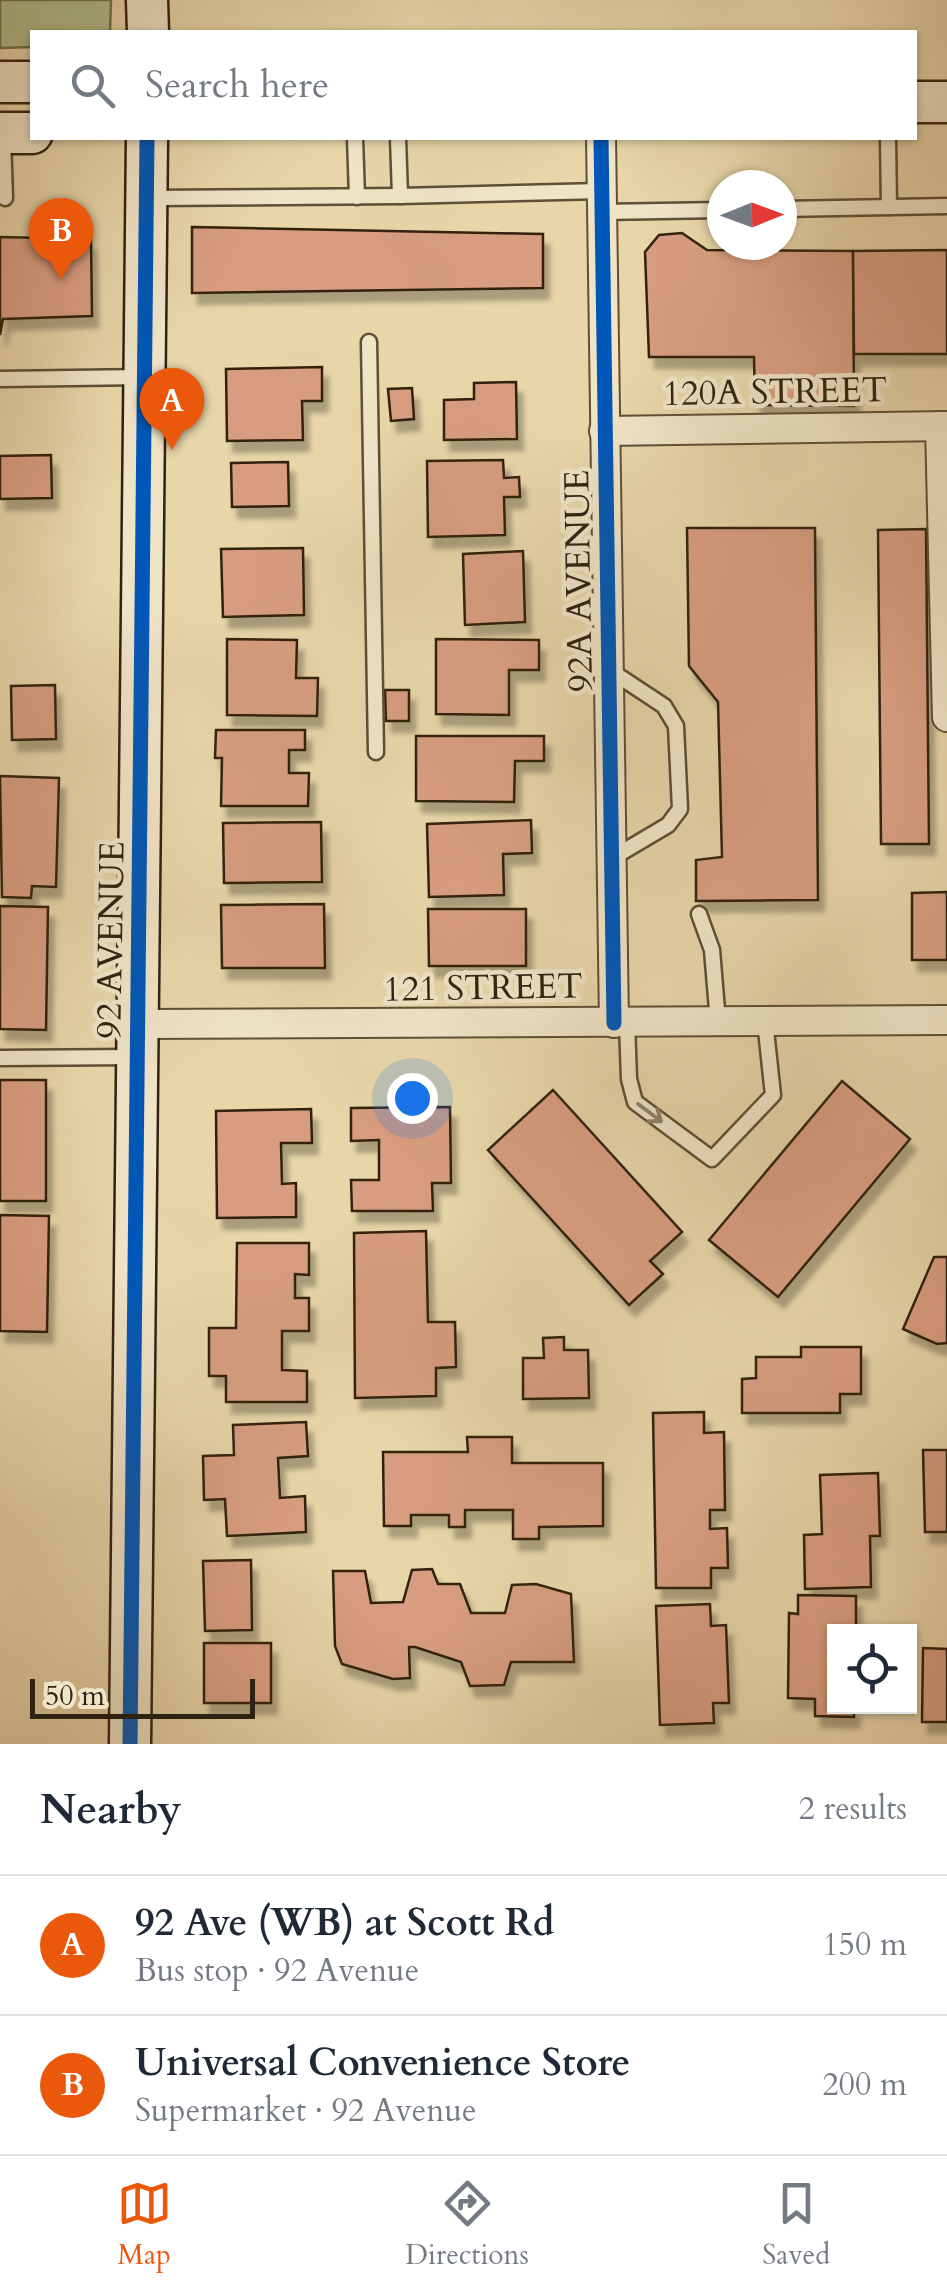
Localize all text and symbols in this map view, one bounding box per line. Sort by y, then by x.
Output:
search box [30,30,917,140]
icon: search [65,58,120,113]
text: Search here [145,59,329,111]
north arrow [707,170,797,260]
pin: B [28,198,94,280]
street label: 120A STREET [662,366,888,418]
pin: A [140,368,204,450]
street label: 92A AVENUE [553,469,605,693]
street label: 92 AVENUE [85,841,137,1039]
street label: 121 STREET [383,962,583,1014]
your location [387,1073,438,1124]
one-way arrow [636,1102,663,1123]
map controls [827,1624,917,1714]
button: locate [827,1624,917,1714]
scale bar [30,1674,255,1718]
text: 50 m [45,1677,105,1715]
text: Nearby [40,1781,182,1838]
text: 2 results [799,1787,907,1831]
text: 92 Ave (WB) at Scott Rd [135,1897,554,1949]
text: A [60,1923,85,1967]
text: 150 m [822,1923,907,1967]
text: Bus stop · 92 Avenue [135,1949,419,1993]
text: Universal Convenience Store [135,2037,630,2089]
text: B [61,2063,84,2107]
text: 200 m [822,2063,907,2107]
text: Supermarket · 92 Avenue [135,2089,477,2133]
tab: Map [117,2176,172,2274]
tab: Directions [405,2176,529,2274]
tab: Saved [762,2176,830,2274]

